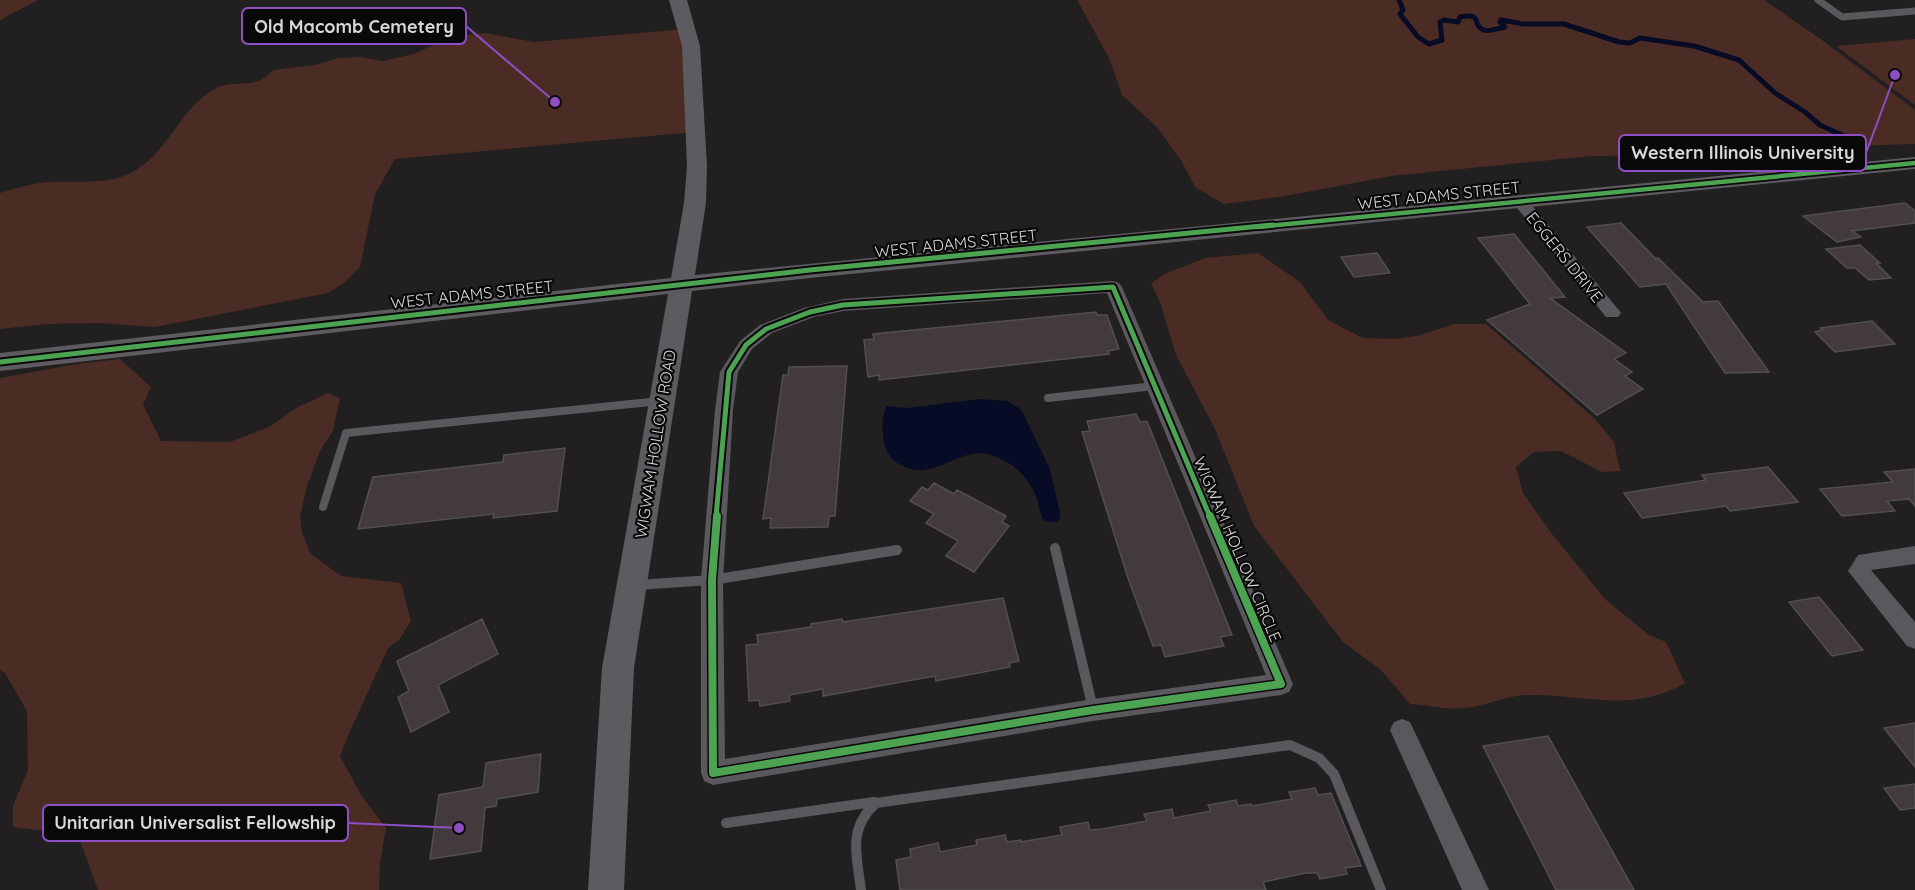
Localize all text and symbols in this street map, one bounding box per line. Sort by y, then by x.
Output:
callout: Old Macomb Cemetery [242,8,466,44]
text: Old Macomb Cemetery [254,15,454,38]
callout: Western Illinois University [1619,135,1866,171]
text: Western Illinois University [1631,141,1855,164]
street label: WEST ADAMS STREET [1357,176,1522,213]
street label: EGGERS DRIVE [1522,208,1608,306]
street label: WEST ADAMS STREET [874,224,1039,261]
street label: WEST ADAMS STREET [390,275,555,312]
street label: WIGWAM HOLLOW ROAD [630,348,680,540]
street label: WIGWAM HOLLOW CIRCLE [1190,453,1286,645]
callout: Unitarian Universalist Fellowship [43,805,348,841]
text: Unitarian Universalist Fellowship [54,811,336,834]

